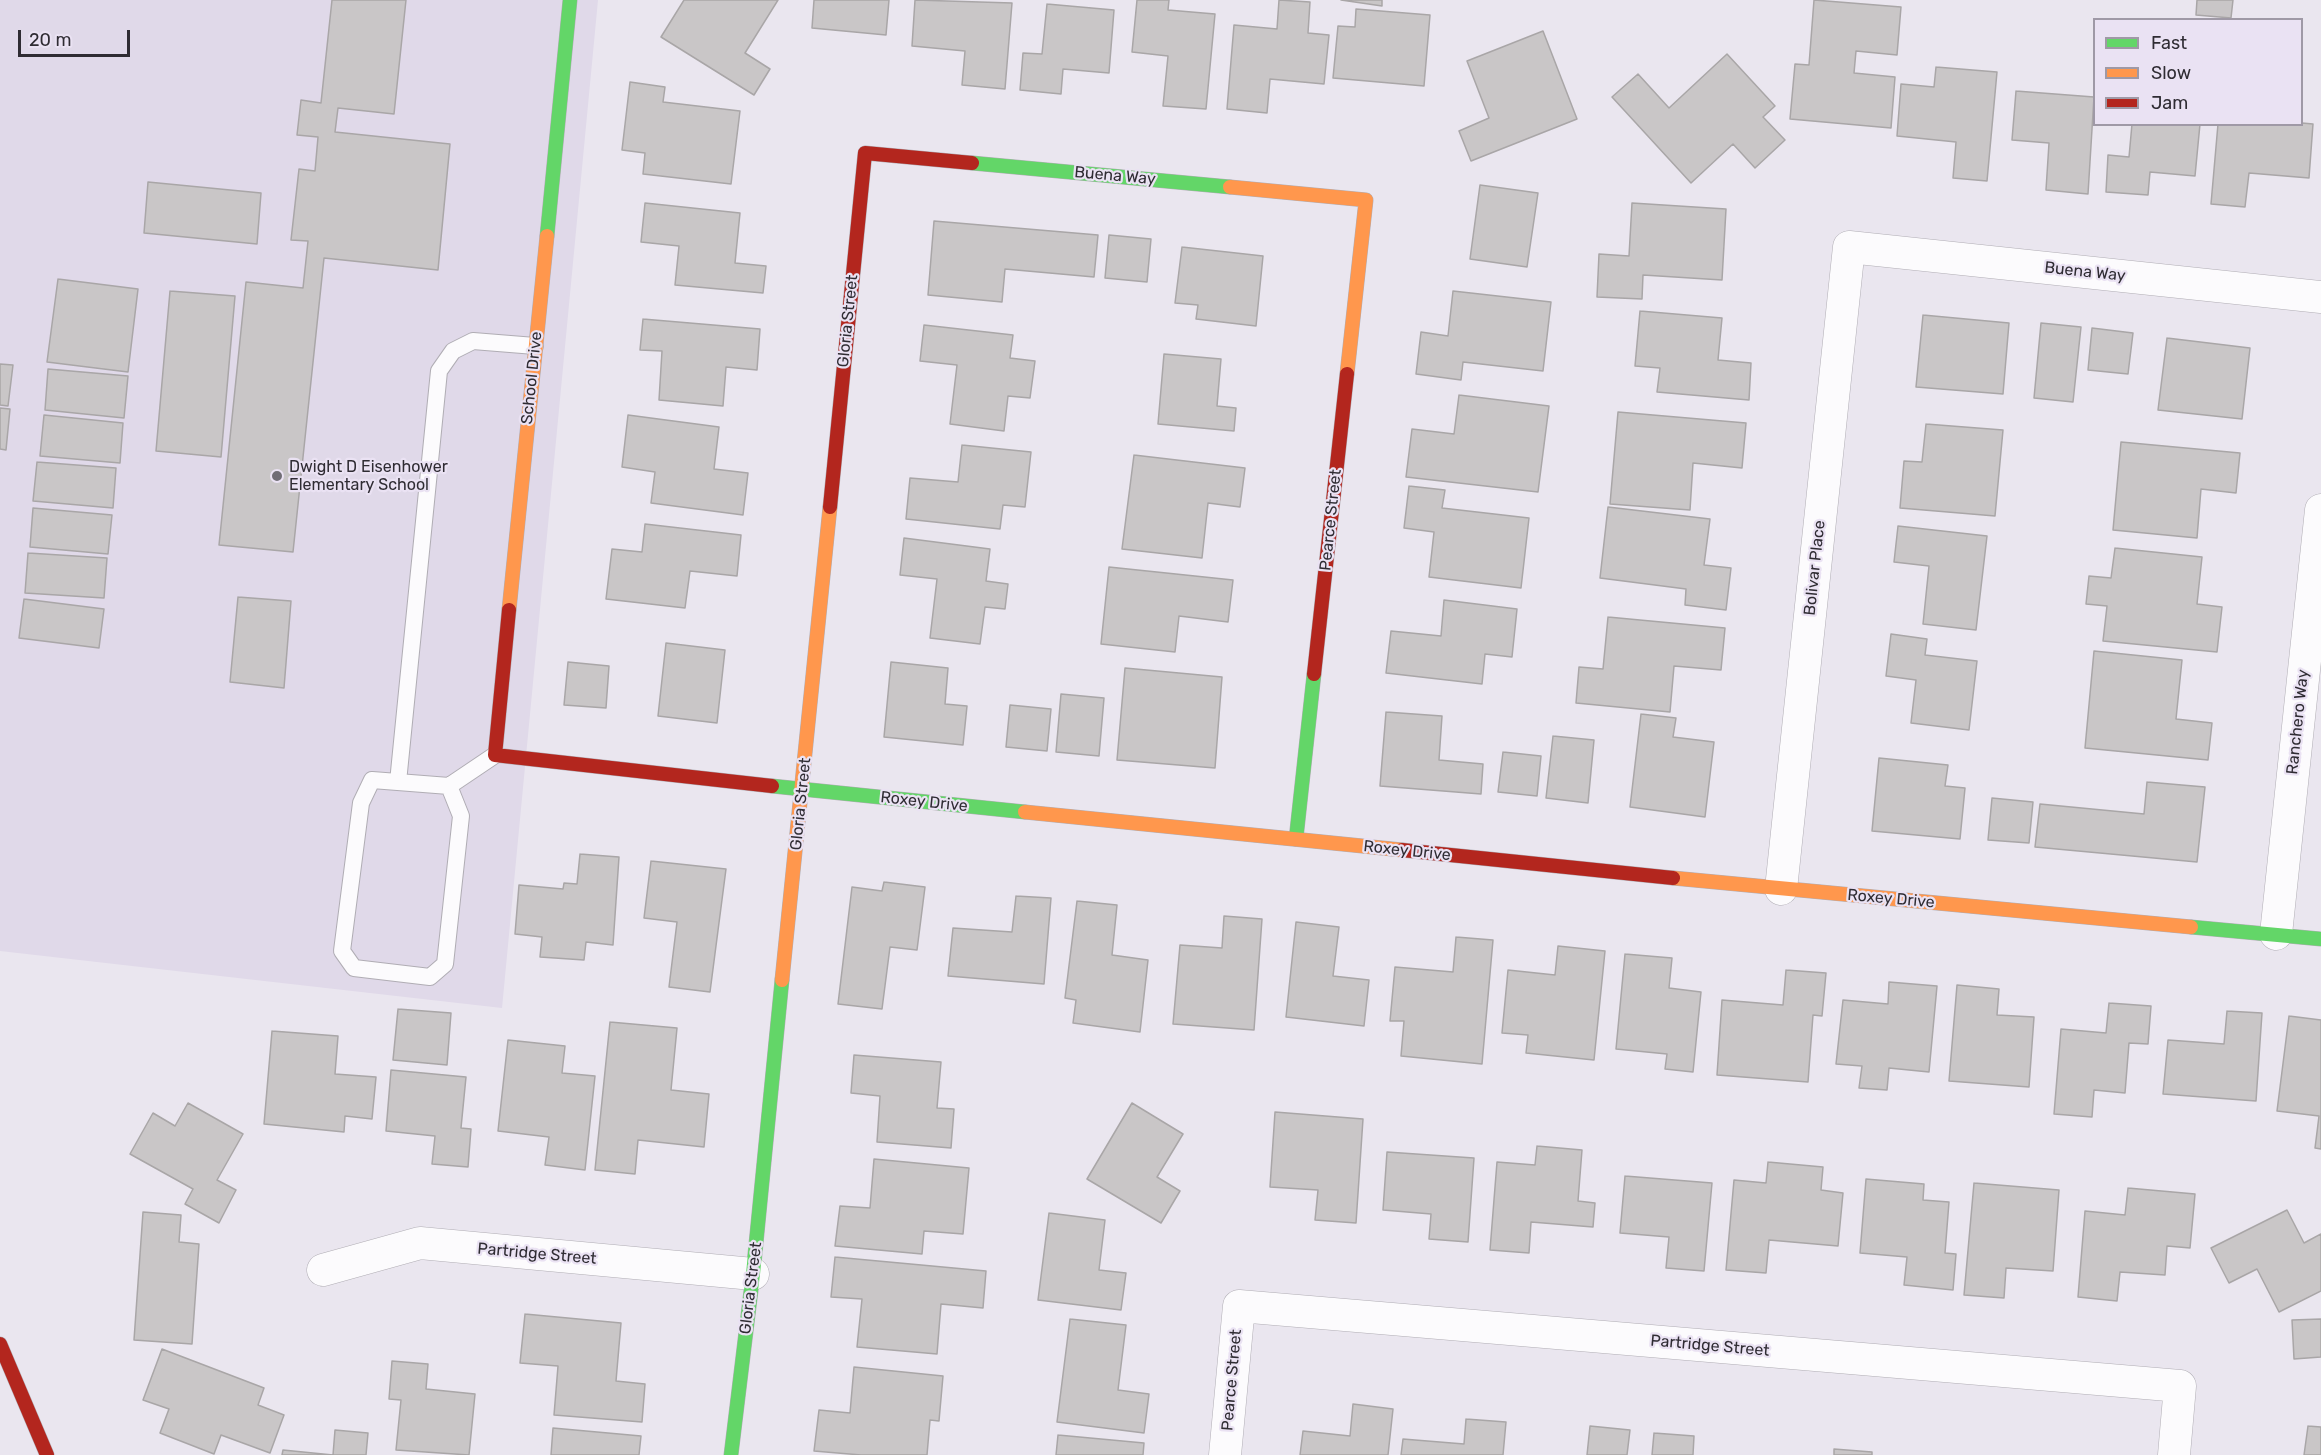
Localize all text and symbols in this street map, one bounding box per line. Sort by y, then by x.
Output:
scale bar [21,18,134,56]
legend [2093,18,2303,126]
text: 20 m [29,29,71,51]
text: Fast [2151,32,2187,54]
text: Slow [2151,62,2191,84]
text: Jam [2151,92,2188,114]
street label: Buena Way [1073,163,1157,189]
street label: Buena Way [2043,258,2127,286]
street label: Gloria Street [834,274,862,368]
street label: School Drive [518,331,546,425]
place label: Dwight D Eisenhower Elementary School [289,457,448,495]
street label: Pearce Street [1316,468,1346,572]
marker: Dwight D Eisenhower Elementary School [270,469,284,483]
street label: Bolivar Place [1800,519,1830,617]
street label: Ranchero Way [2283,669,2313,775]
street label: Gloria Street [787,757,815,851]
street label: Roxey Drive [879,788,969,816]
street label: Roxey Drive [1362,837,1452,865]
street label: Roxey Drive [1847,886,1935,912]
street label: Partridge Street [477,1239,597,1269]
street label: Gloria Street [736,1241,766,1335]
street label: Pearce Street [1218,1328,1246,1432]
street label: Partridge Street [1650,1331,1770,1361]

